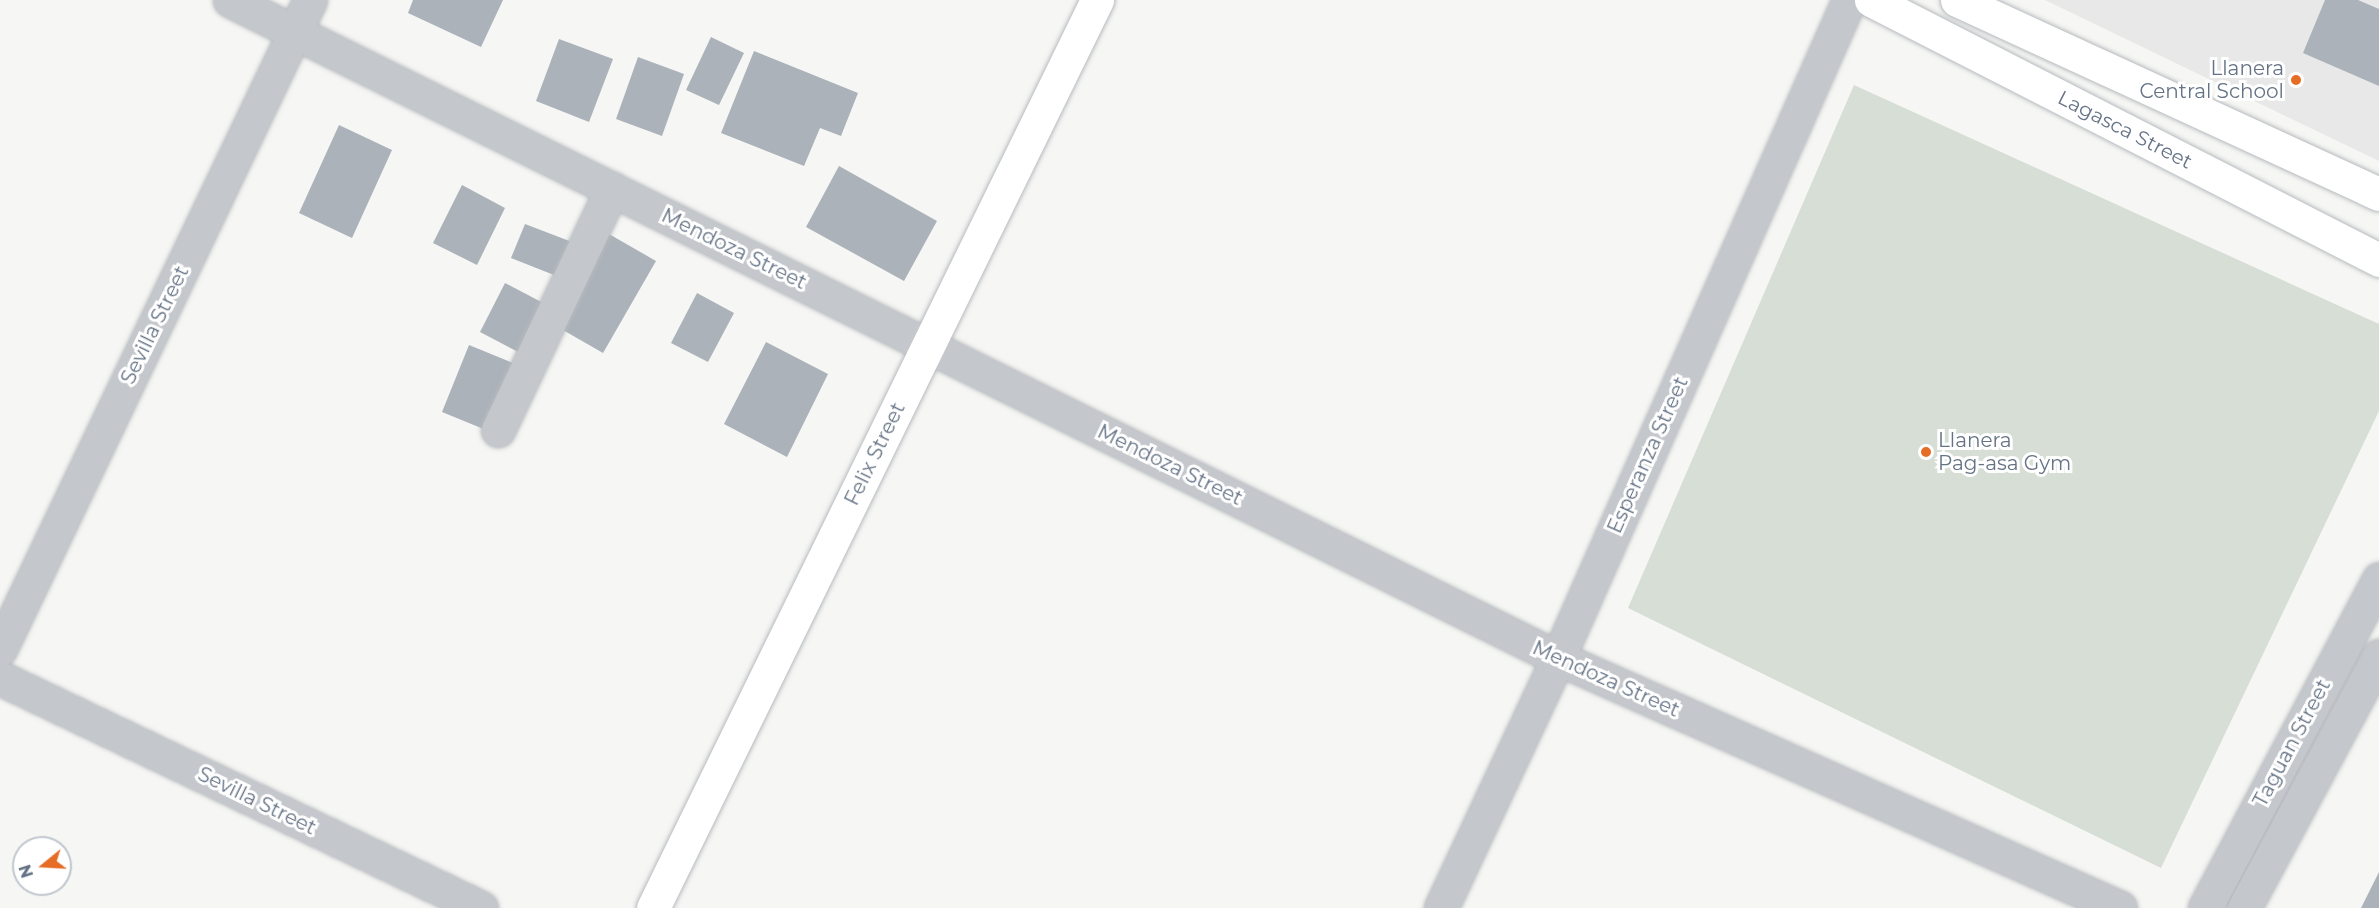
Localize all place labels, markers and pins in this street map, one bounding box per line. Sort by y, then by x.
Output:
place label: Llanera Central School [2140,56,2284,103]
marker: Llanera Central School [2289,73,2303,87]
place label: Llanera Pag-asa Gym [1938,428,2071,475]
marker: Llanera Pag-asa Gym [1919,445,1933,459]

